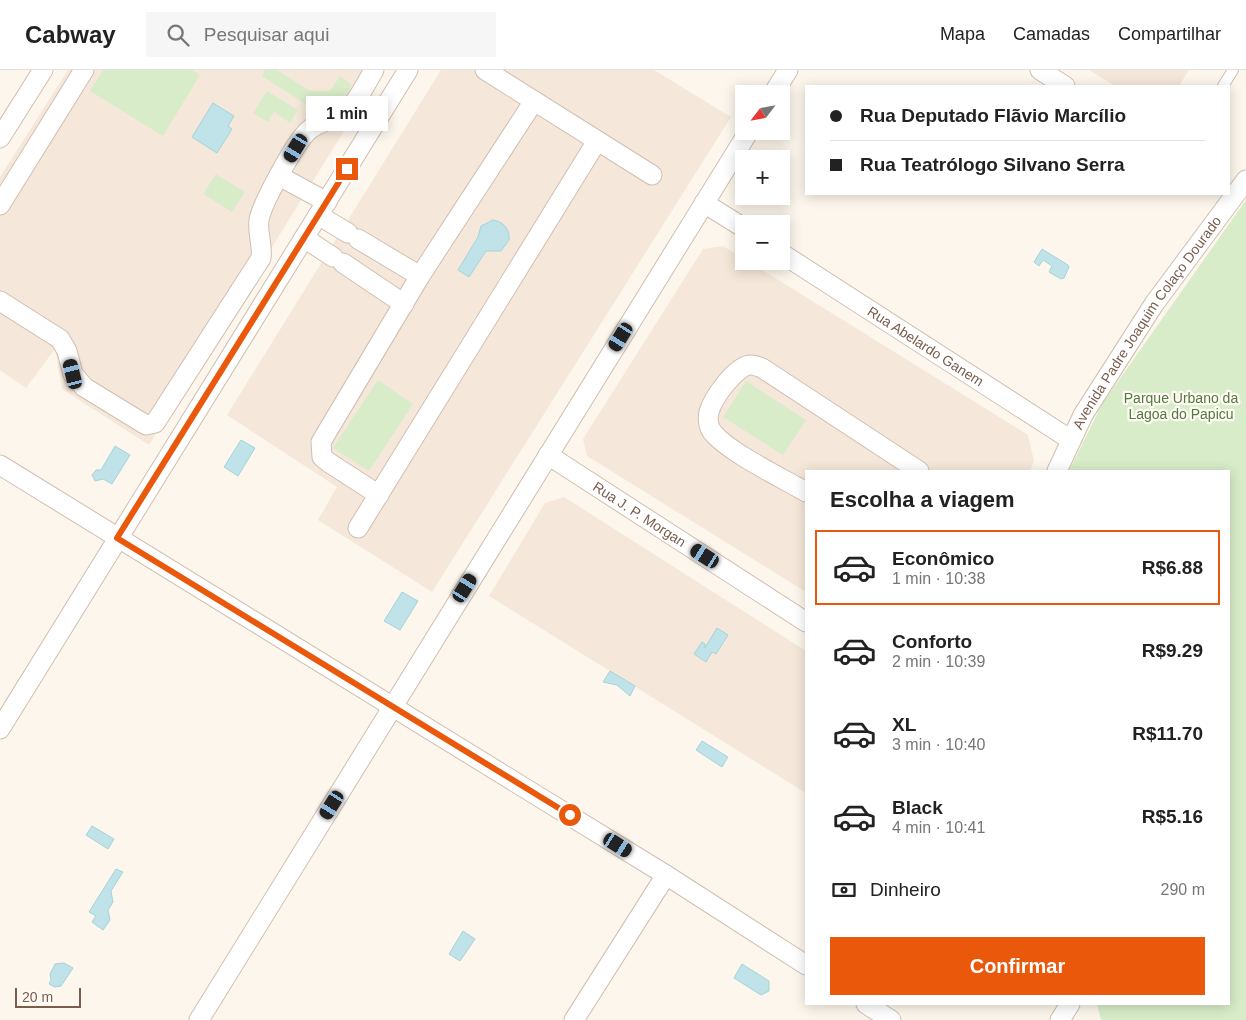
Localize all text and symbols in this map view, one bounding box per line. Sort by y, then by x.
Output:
search box [146,12,496,57]
text: Cabway [25,21,116,48]
icon: search [164,21,192,49]
text: Pesquisar aqui [204,24,329,45]
text: Mapa [940,24,985,44]
text: Camadas [1013,24,1090,44]
text: Compartilhar [1118,24,1221,44]
north arrow [735,85,790,140]
map controls [735,85,790,270]
callout: 1 min [306,97,388,132]
text: 1 min [326,105,368,122]
text: Rua Deputado Flãvio Marcílio [860,105,1126,126]
car [281,131,310,165]
button: + [735,150,790,205]
text: Rua Teatrólogo Silvano Serra [860,154,1125,175]
route end [336,158,358,180]
street label: Avenida Padre Joaquim Colaço Dourado [1070,213,1225,432]
button: − [735,215,790,270]
street label: Rua Abelardo Ganem [865,303,987,389]
car [606,320,635,354]
car [62,358,83,390]
park label: Parque Urbano da Lagoa do Papicu [1124,390,1238,422]
street label: Rua J. P. Morgan [590,478,689,550]
text: Escolha a viagem [830,487,1015,512]
car [688,542,721,570]
icon: car [832,545,877,590]
text: Econômico [892,548,994,569]
text: R$6.88 [1142,557,1203,578]
text: 1 min · 10:38 [892,570,985,587]
car [450,571,479,605]
icon: car [832,628,877,673]
text: Conforto [892,631,972,652]
text: R$9.29 [1142,640,1203,661]
text: 2 min · 10:39 [892,653,985,670]
icon: car [832,711,877,756]
text: XL [892,714,916,735]
text: R$11.70 [1132,723,1203,744]
text: 3 min · 10:40 [892,736,985,753]
car [317,788,346,822]
icon: car [832,794,877,839]
text: Black [892,797,943,818]
route start [559,804,581,826]
text: R$5.16 [1142,806,1203,827]
text: 4 min · 10:41 [892,819,985,836]
car [601,831,634,859]
icon: cash [830,876,858,904]
text: Dinheiro [870,879,941,900]
text: 290 m [1161,881,1205,898]
button: Confirmar [830,937,1205,995]
scale bar [15,985,81,1008]
text: 20 m [22,989,53,1005]

